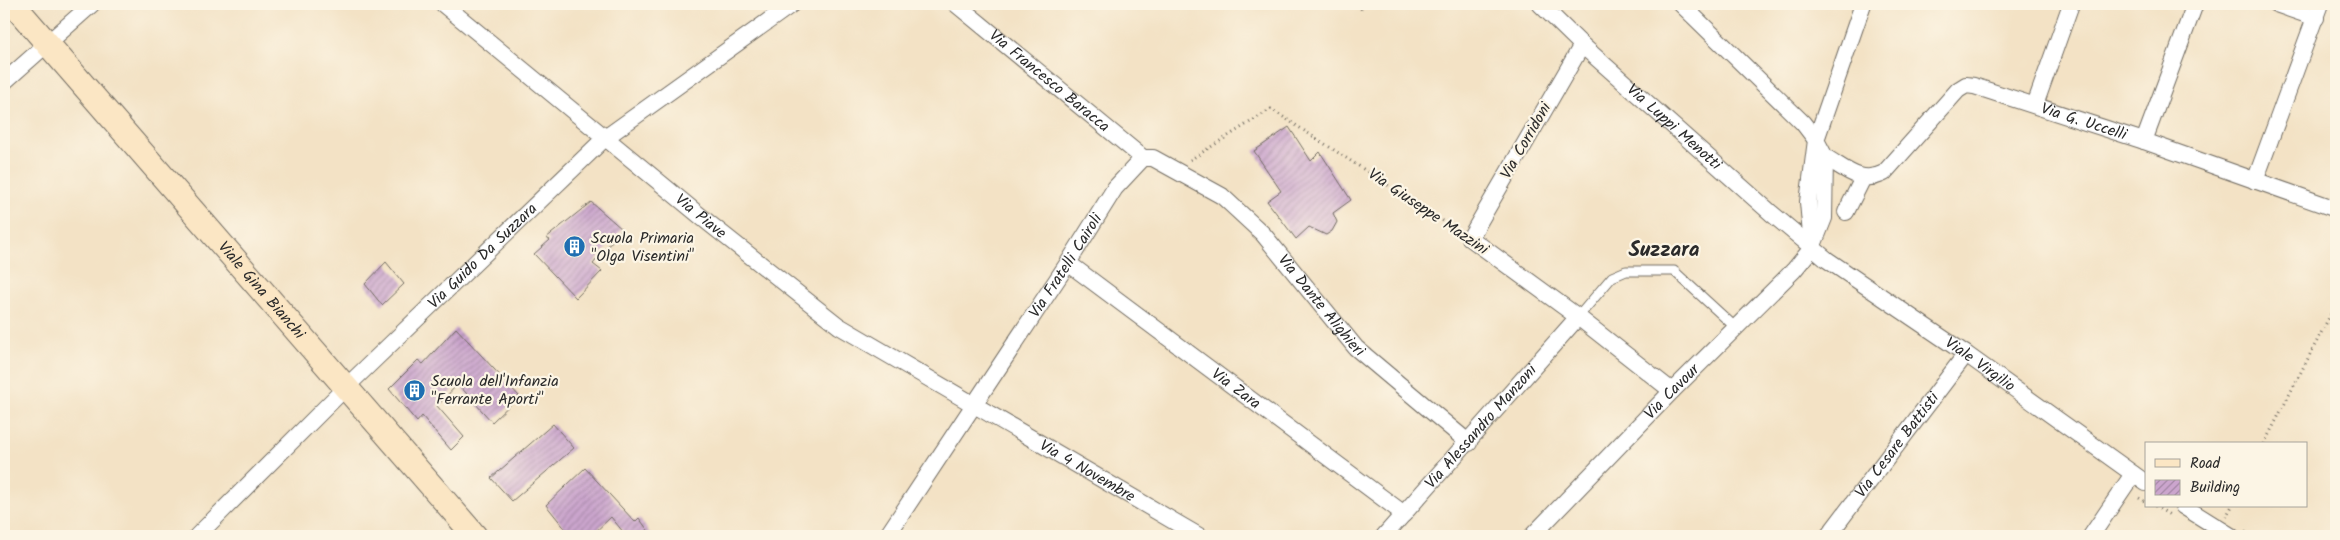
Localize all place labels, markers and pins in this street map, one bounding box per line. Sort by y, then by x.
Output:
place label: Scuola Primaria "Olga Visentini" [591,226,695,269]
building icon: Scuola Primaria "Olga Visentini" [563,235,587,259]
place label: Scuola dell'Infanzia "Ferrante Aporti" [431,369,559,412]
building icon: Scuola dell'Infanzia "Ferrante Aporti" [403,378,427,402]

